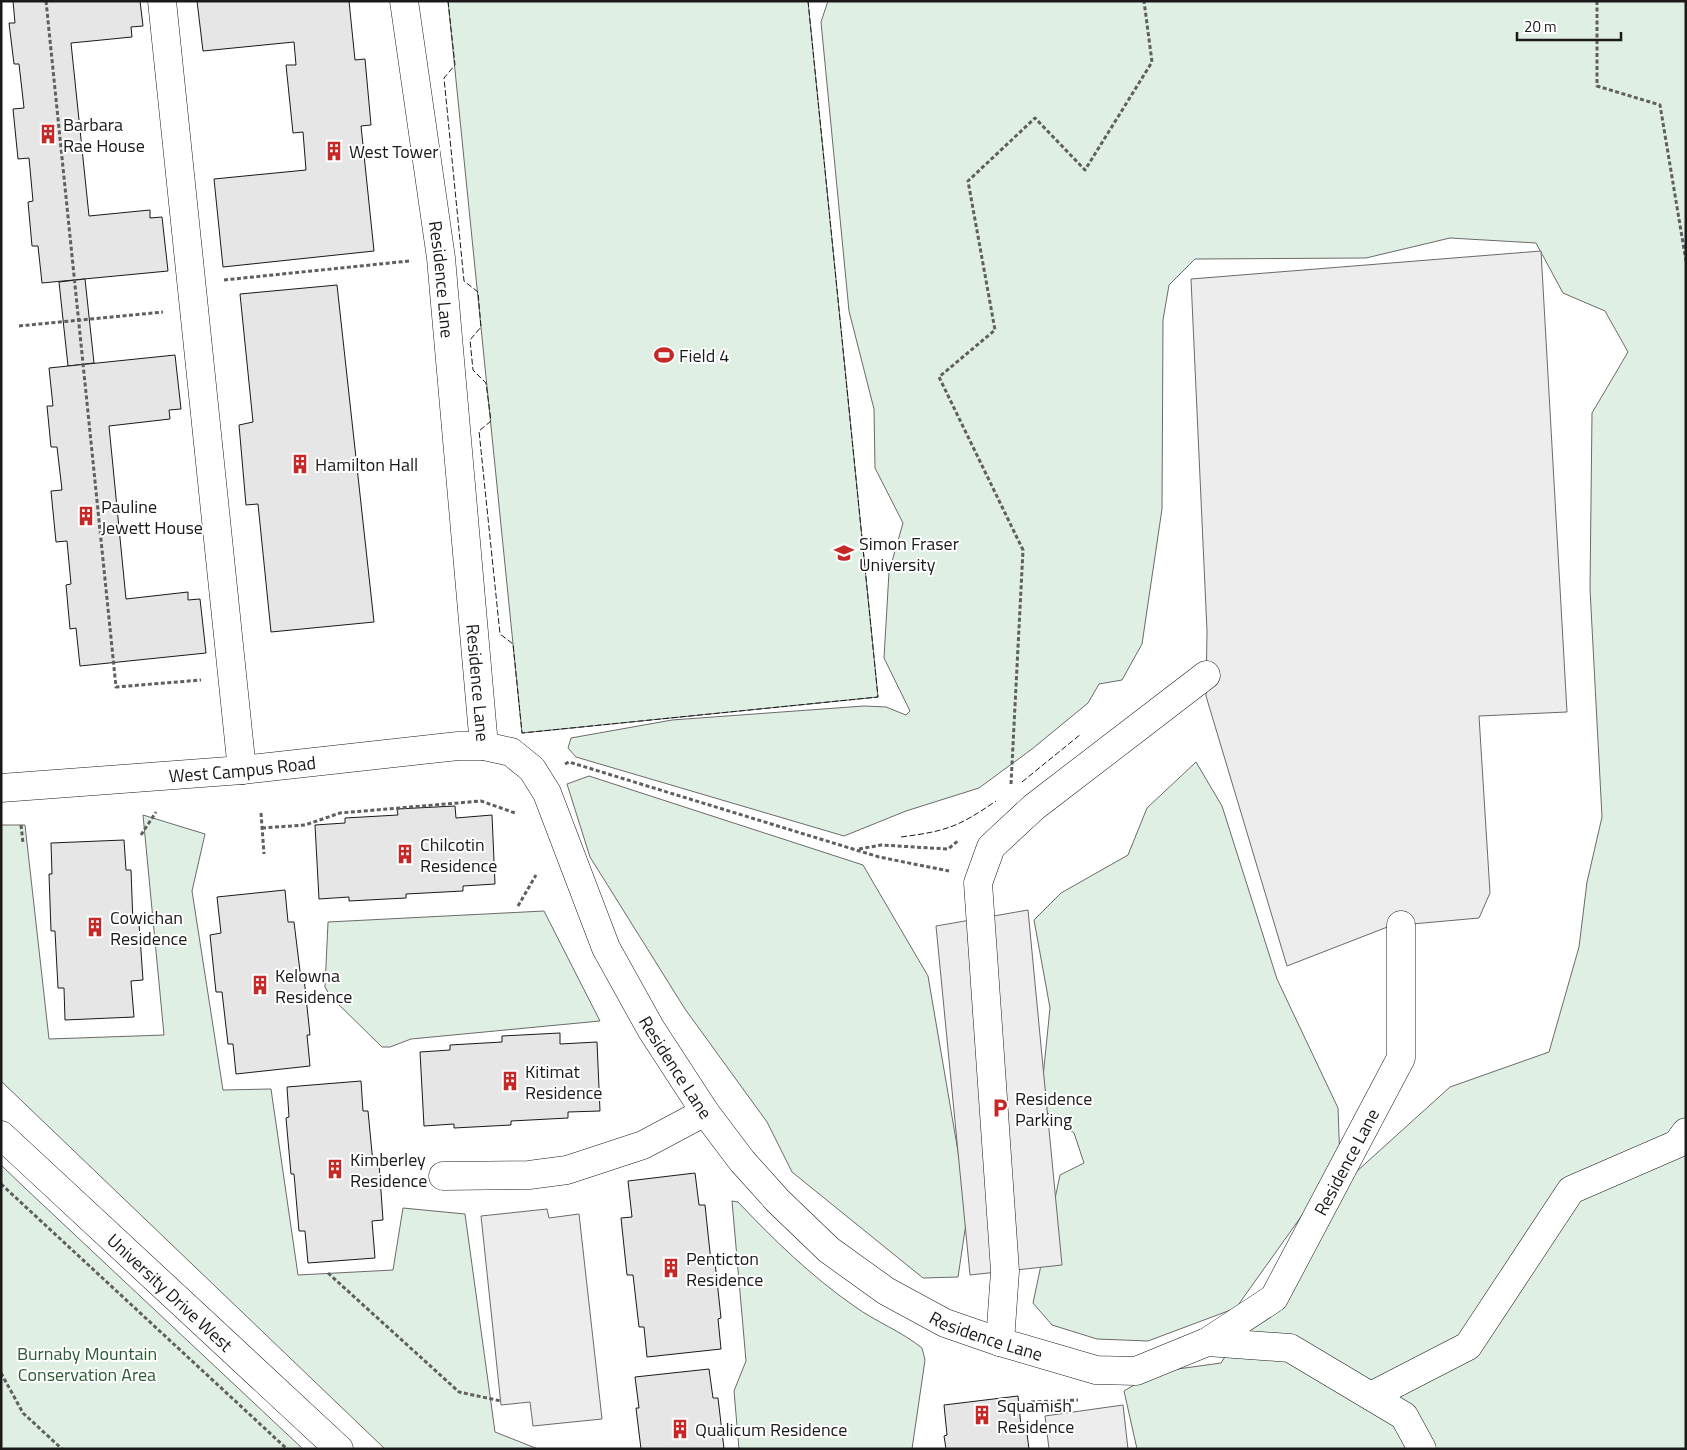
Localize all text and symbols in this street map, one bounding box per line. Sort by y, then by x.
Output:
scale bar [1517,10,1621,42]
text: 20 m [1524,15,1557,38]
place label: Barbara Rae House [63,111,145,159]
building icon: Barbara Rae House [37,123,59,145]
place label: West Tower [349,138,439,165]
building icon: West Tower [323,140,345,162]
street label: Residence Lane [422,219,461,339]
place label: Field 4 [679,342,729,369]
sports icon: Field 4 [653,344,675,366]
place label: Hamilton Hall [315,451,418,478]
building icon: Hamilton Hall [289,453,311,475]
place label: Pauline Jewett House [101,493,203,541]
building icon: Pauline Jewett House [75,505,97,527]
place label: Simon Fraser University [859,530,959,578]
school or university icon: Simon Fraser University [833,542,855,564]
street label: Residence Lane [460,623,497,743]
street label: West Campus Road [168,748,317,789]
place label: Chilcotin Residence [420,831,497,879]
building icon: Chilcotin Residence [394,843,416,865]
place label: Cowichan Residence [110,904,187,952]
building icon: Cowichan Residence [84,916,106,938]
place label: Kelowna Residence [275,962,352,1010]
building icon: Kelowna Residence [249,974,271,996]
street label: Residence Lane [633,1011,719,1124]
place label: Kitimat Residence [525,1058,602,1106]
building icon: Kitimat Residence [499,1070,521,1092]
place label: Residence Parking [1015,1085,1092,1133]
parking icon: Residence Parking [989,1097,1011,1119]
street label: Residence Lane [1307,1103,1386,1220]
place label: Kimberley Residence [350,1146,427,1194]
building icon: Kimberley Residence [324,1158,346,1180]
street label: University Drive West [101,1227,240,1358]
place label: Penticton Residence [686,1245,763,1293]
building icon: Penticton Residence [660,1257,682,1279]
street label: Residence Lane [925,1304,1046,1367]
park label: Burnaby Mountain Conservation Area [17,1340,157,1388]
place label: Squamish Residence [997,1392,1074,1440]
building icon: Squamish Residence [971,1404,993,1426]
place label: Qualicum Residence [695,1416,847,1443]
building icon: Qualicum Residence [669,1418,691,1440]

